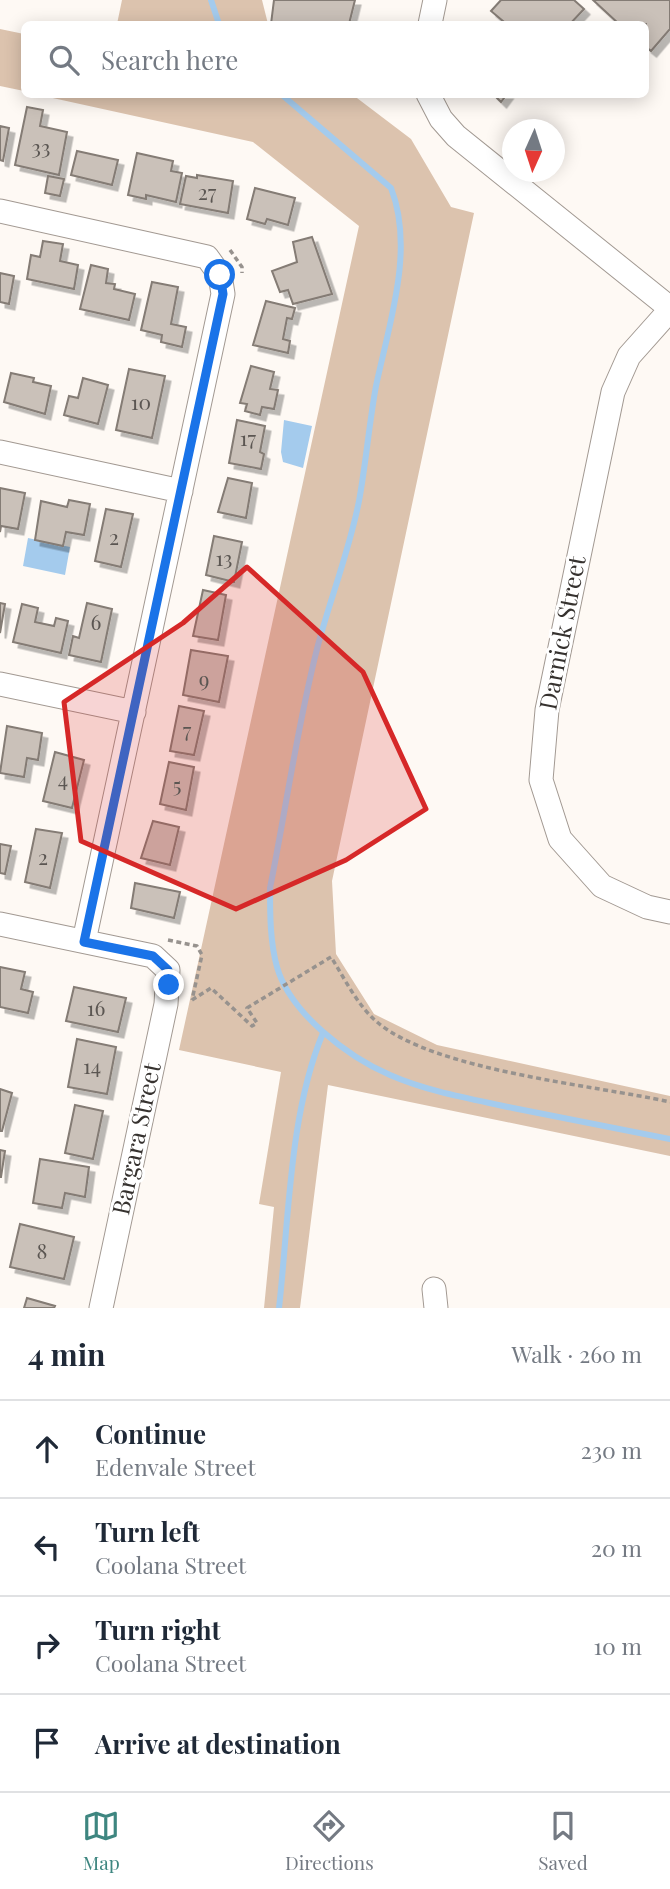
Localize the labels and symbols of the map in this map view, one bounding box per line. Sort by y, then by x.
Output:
north arrow [502,119,565,182]
house number: 33 [32,132,50,160]
house number: 27 [198,177,217,205]
route start [204,259,235,290]
house number: 10 [131,387,151,415]
house number: 17 [240,423,257,451]
house number: 2 [109,522,119,550]
house number: 13 [216,543,232,571]
street label: Darnick Street [530,552,592,712]
house number: 6 [91,607,102,635]
house number: 9 [199,664,209,692]
house number: 7 [183,715,192,743]
house number: 4 [58,764,68,792]
house number: 5 [173,770,181,798]
house number: 2 [38,842,48,870]
route end [153,969,184,1000]
house number: 16 [87,993,105,1021]
house number: 14 [83,1051,101,1079]
street label: Bargara Street [103,1059,167,1218]
house number: 8 [37,1236,47,1264]

